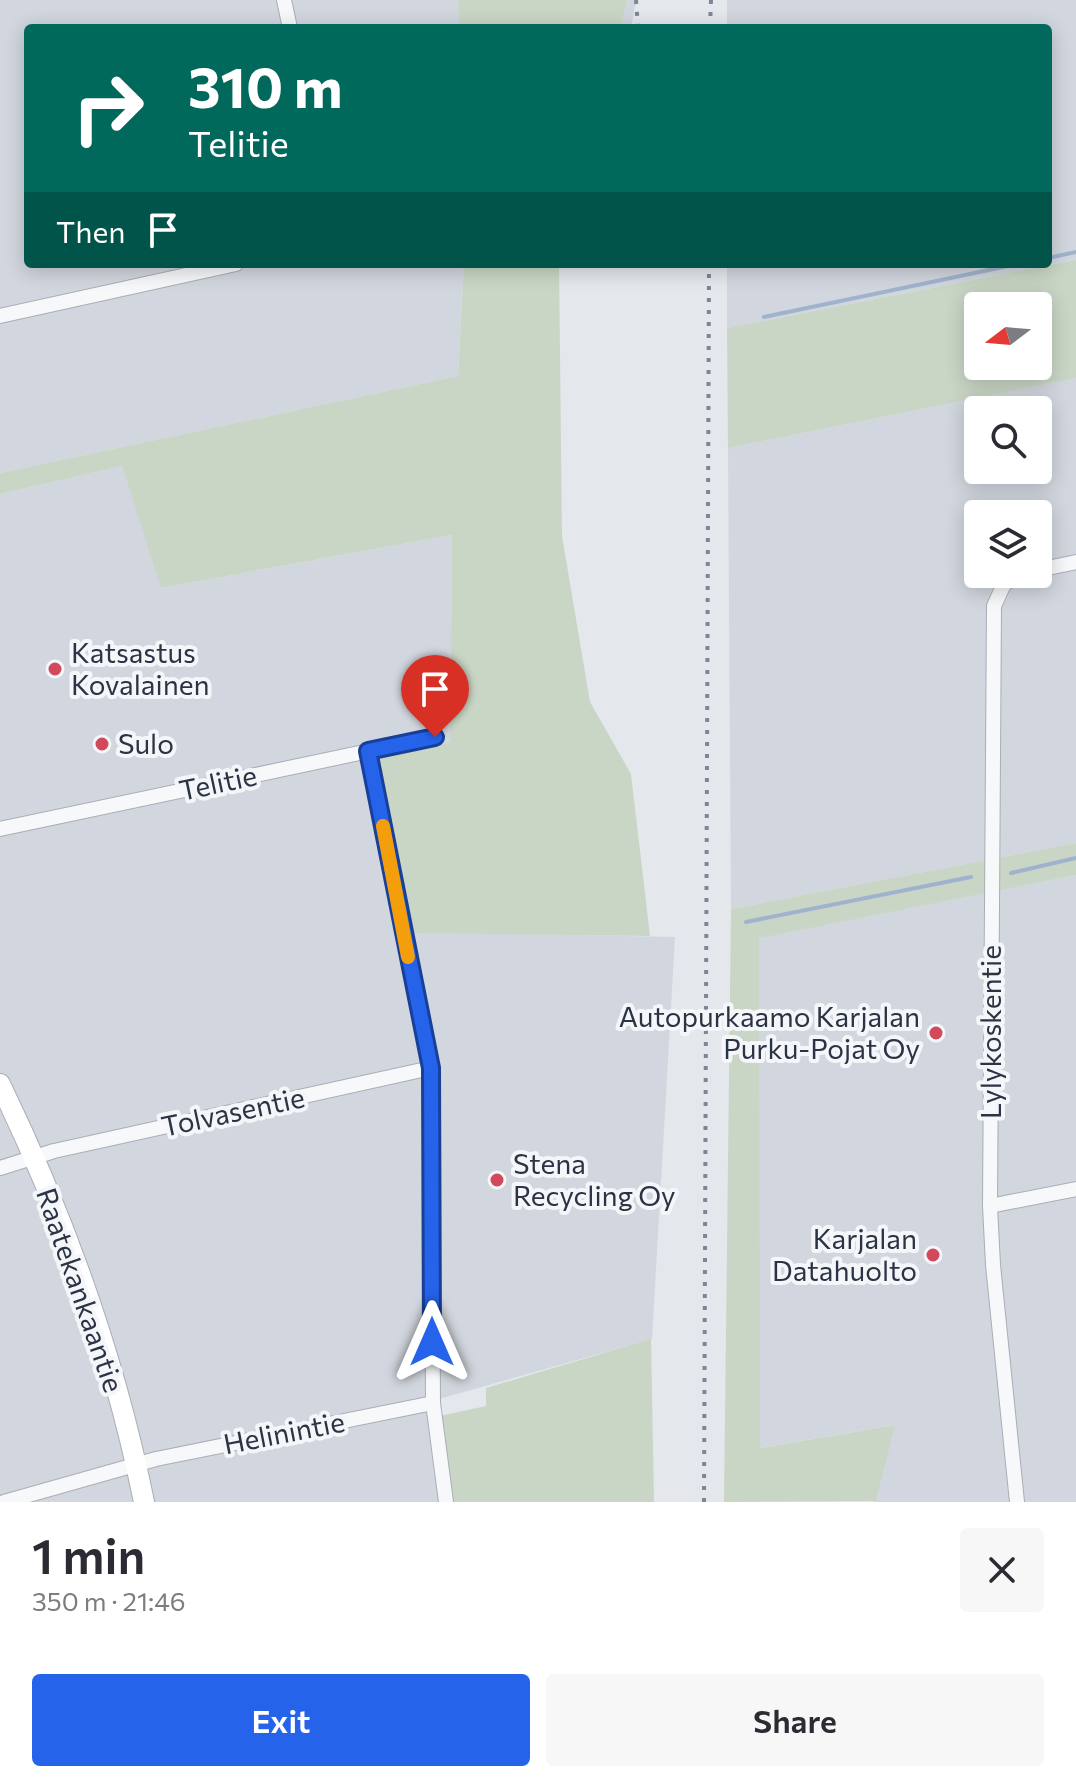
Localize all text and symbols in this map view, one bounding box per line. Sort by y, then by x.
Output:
text: 310 m [188,51,343,120]
icon: right [56,56,160,160]
text: Telitie [188,120,289,164]
icon: arrive [141,208,185,252]
text: Then [56,212,125,249]
north arrow [964,292,1052,380]
map controls [964,292,1052,588]
button: search [964,396,1052,484]
button: layers [964,500,1052,588]
place label: Katsastus Kovalainen [71,635,210,701]
pin [401,655,469,737]
marker: Katsastus Kovalainen [46,660,64,678]
icon: arrive [413,667,457,711]
place label: Sulo [118,726,174,760]
marker: Sulo [93,735,111,753]
street label: Telitie [176,757,260,807]
street label: Lylykoskentie [973,945,1007,1119]
place label: Autopurkaamo Karjalan Purku-Pojat Oy [619,999,920,1065]
marker: Autopurkaamo Karjalan Purku-Pojat Oy [927,1024,945,1042]
street label: Tolvasentie [158,1079,307,1143]
place label: Stena Recycling Oy [513,1146,676,1212]
marker: Stena Recycling Oy [488,1171,506,1189]
street label: Raatekankaantie [30,1183,132,1396]
place label: Karjalan Datahuolto [772,1221,917,1287]
marker: Karjalan Datahuolto [924,1246,942,1264]
position arrow [390,1300,474,1384]
street label: Helinintie [220,1404,347,1460]
text: 1 min [32,1525,145,1584]
button: close [960,1528,1044,1612]
text: 350 m · 21:46 [32,1585,186,1616]
button: Exit [32,1674,530,1766]
button: Share [546,1674,1044,1766]

